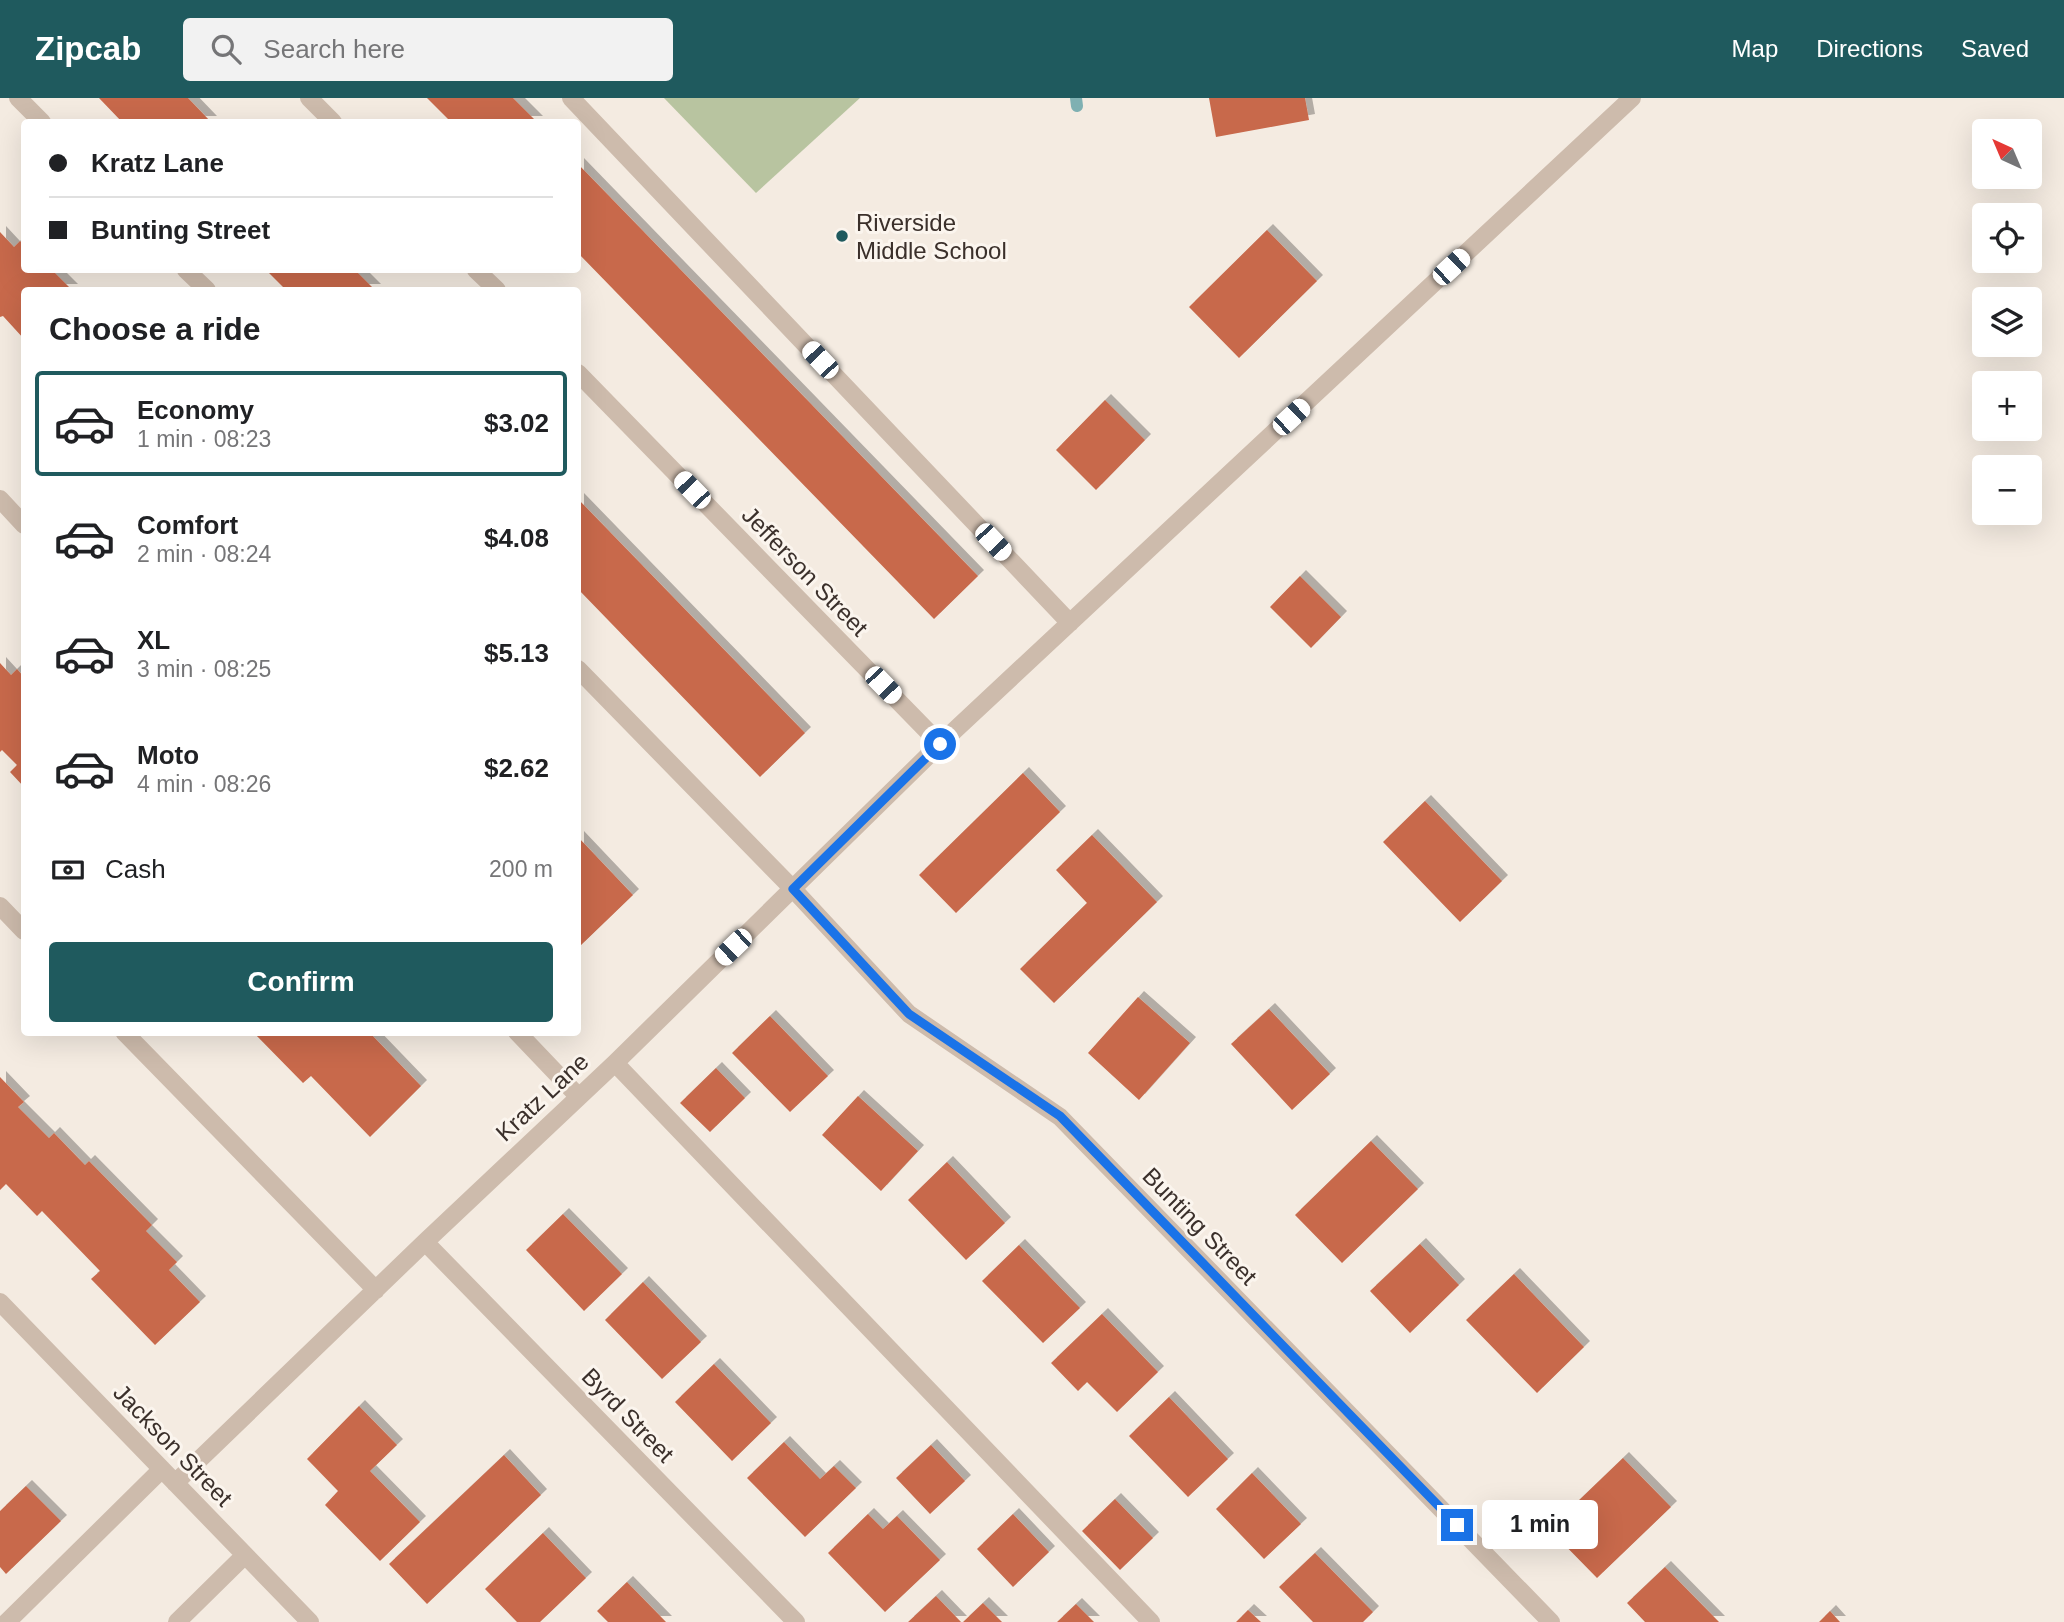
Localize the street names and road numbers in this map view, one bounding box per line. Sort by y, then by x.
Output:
street label: Jefferson Street [737,501,874,641]
street label: Kratz Lane [490,1048,594,1146]
street label: Bunting Street [1137,1162,1263,1290]
street label: Byrd Street [577,1362,680,1468]
street label: Jackson Street [108,1379,238,1512]

